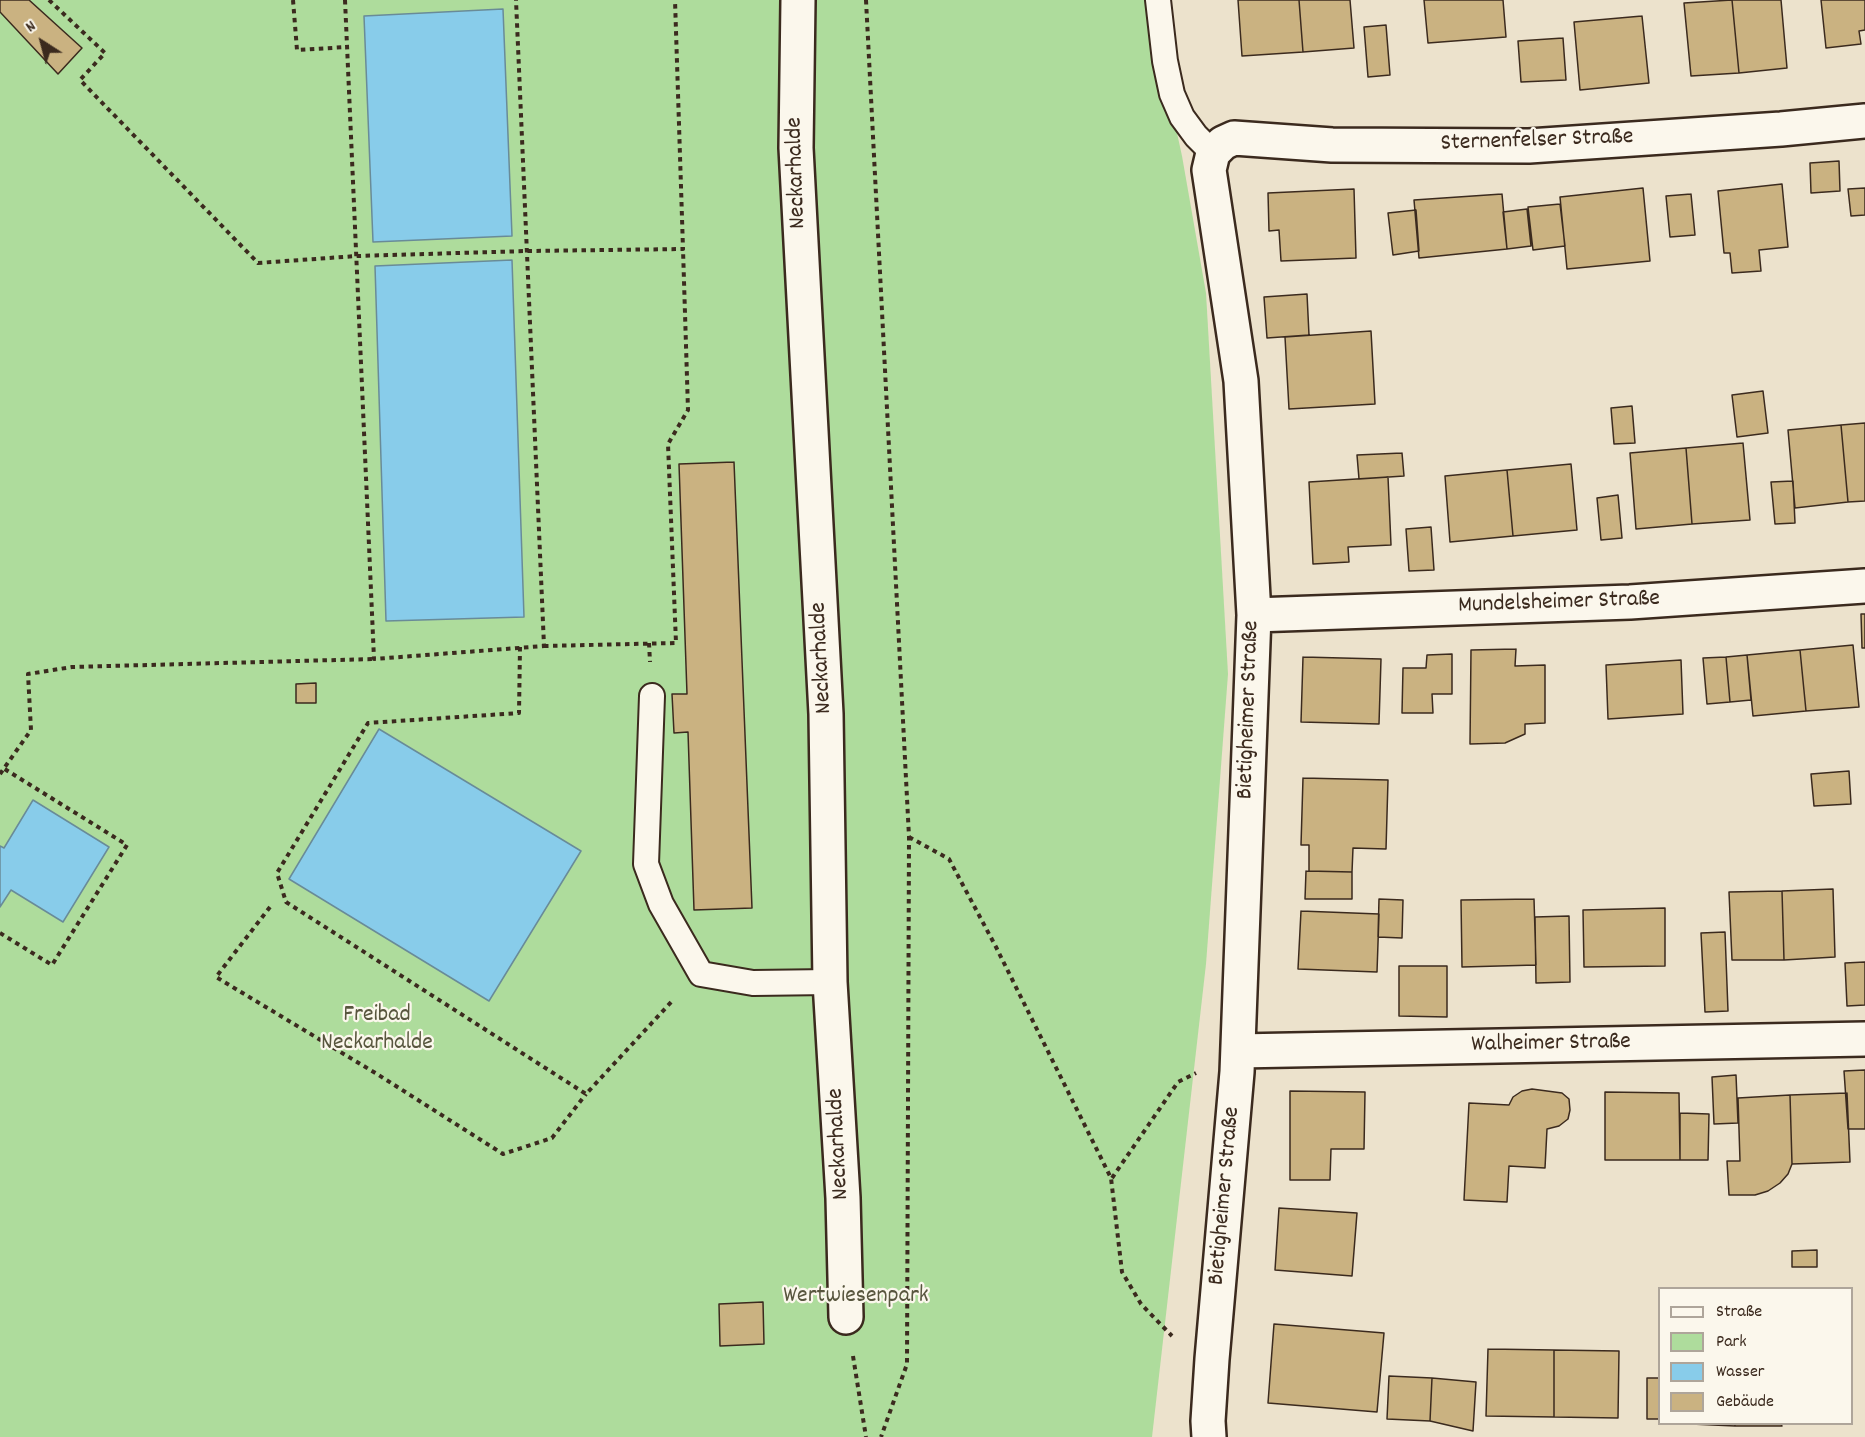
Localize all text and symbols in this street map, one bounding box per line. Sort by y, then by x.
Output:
north arrow [12,12,72,72]
text: N [21,15,41,39]
street label: Neckarhalde [782,117,814,229]
street label: Sternenfelser Straße [1440,124,1634,160]
street label: Mundelsheimer Straße [1458,586,1660,622]
street label: Neckarhalde [806,601,840,715]
street label: Bietigheimer Straße [1232,620,1268,800]
park label: Freibad Neckarhalde [321,1003,433,1059]
street label: Walheimer Straße [1471,1029,1631,1061]
street label: Neckarhalde [823,1087,857,1201]
street label: Bietigheimer Straße [1204,1106,1248,1286]
park label: Wertwiesenpark [783,1284,929,1312]
legend [1658,1287,1853,1425]
text: Straße [1716,1300,1762,1325]
text: Park [1716,1330,1747,1355]
text: Wasser [1716,1360,1765,1385]
text: Gebäude [1716,1390,1774,1415]

